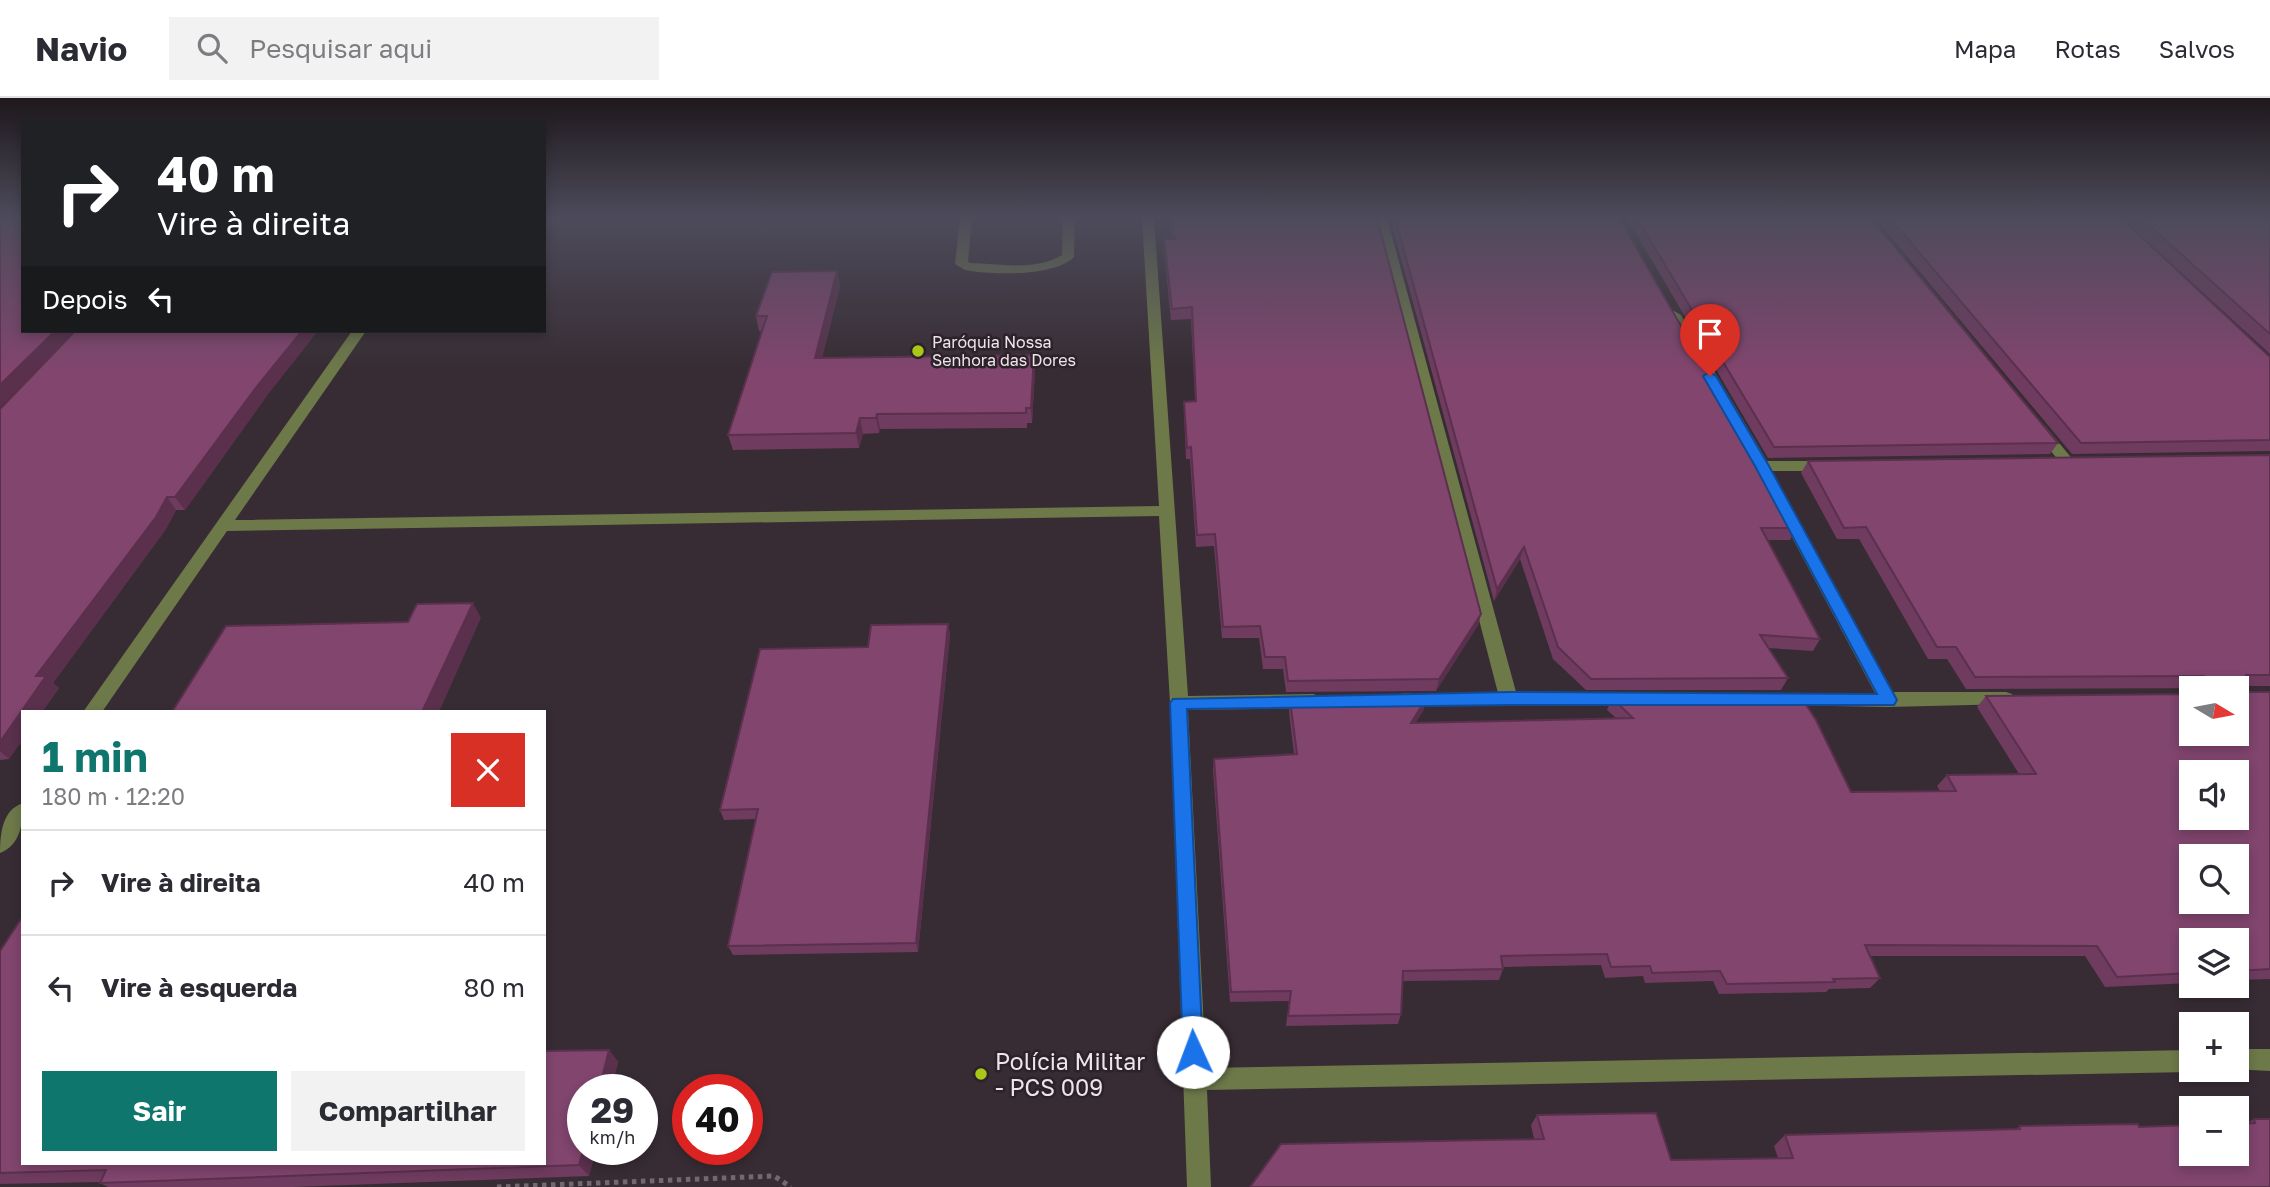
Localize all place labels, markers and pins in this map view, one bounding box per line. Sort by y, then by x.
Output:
pin [1680,304,1740,376]
place label: Paróquia Nossa Senhora das Dores [932,332,1076,370]
marker: Paróquia Nossa Senhora das Dores [910,343,926,359]
place label: Polícia Militar - PCS 009 [995,1047,1145,1101]
marker: Polícia Militar - PCS 009 [973,1066,989,1082]

